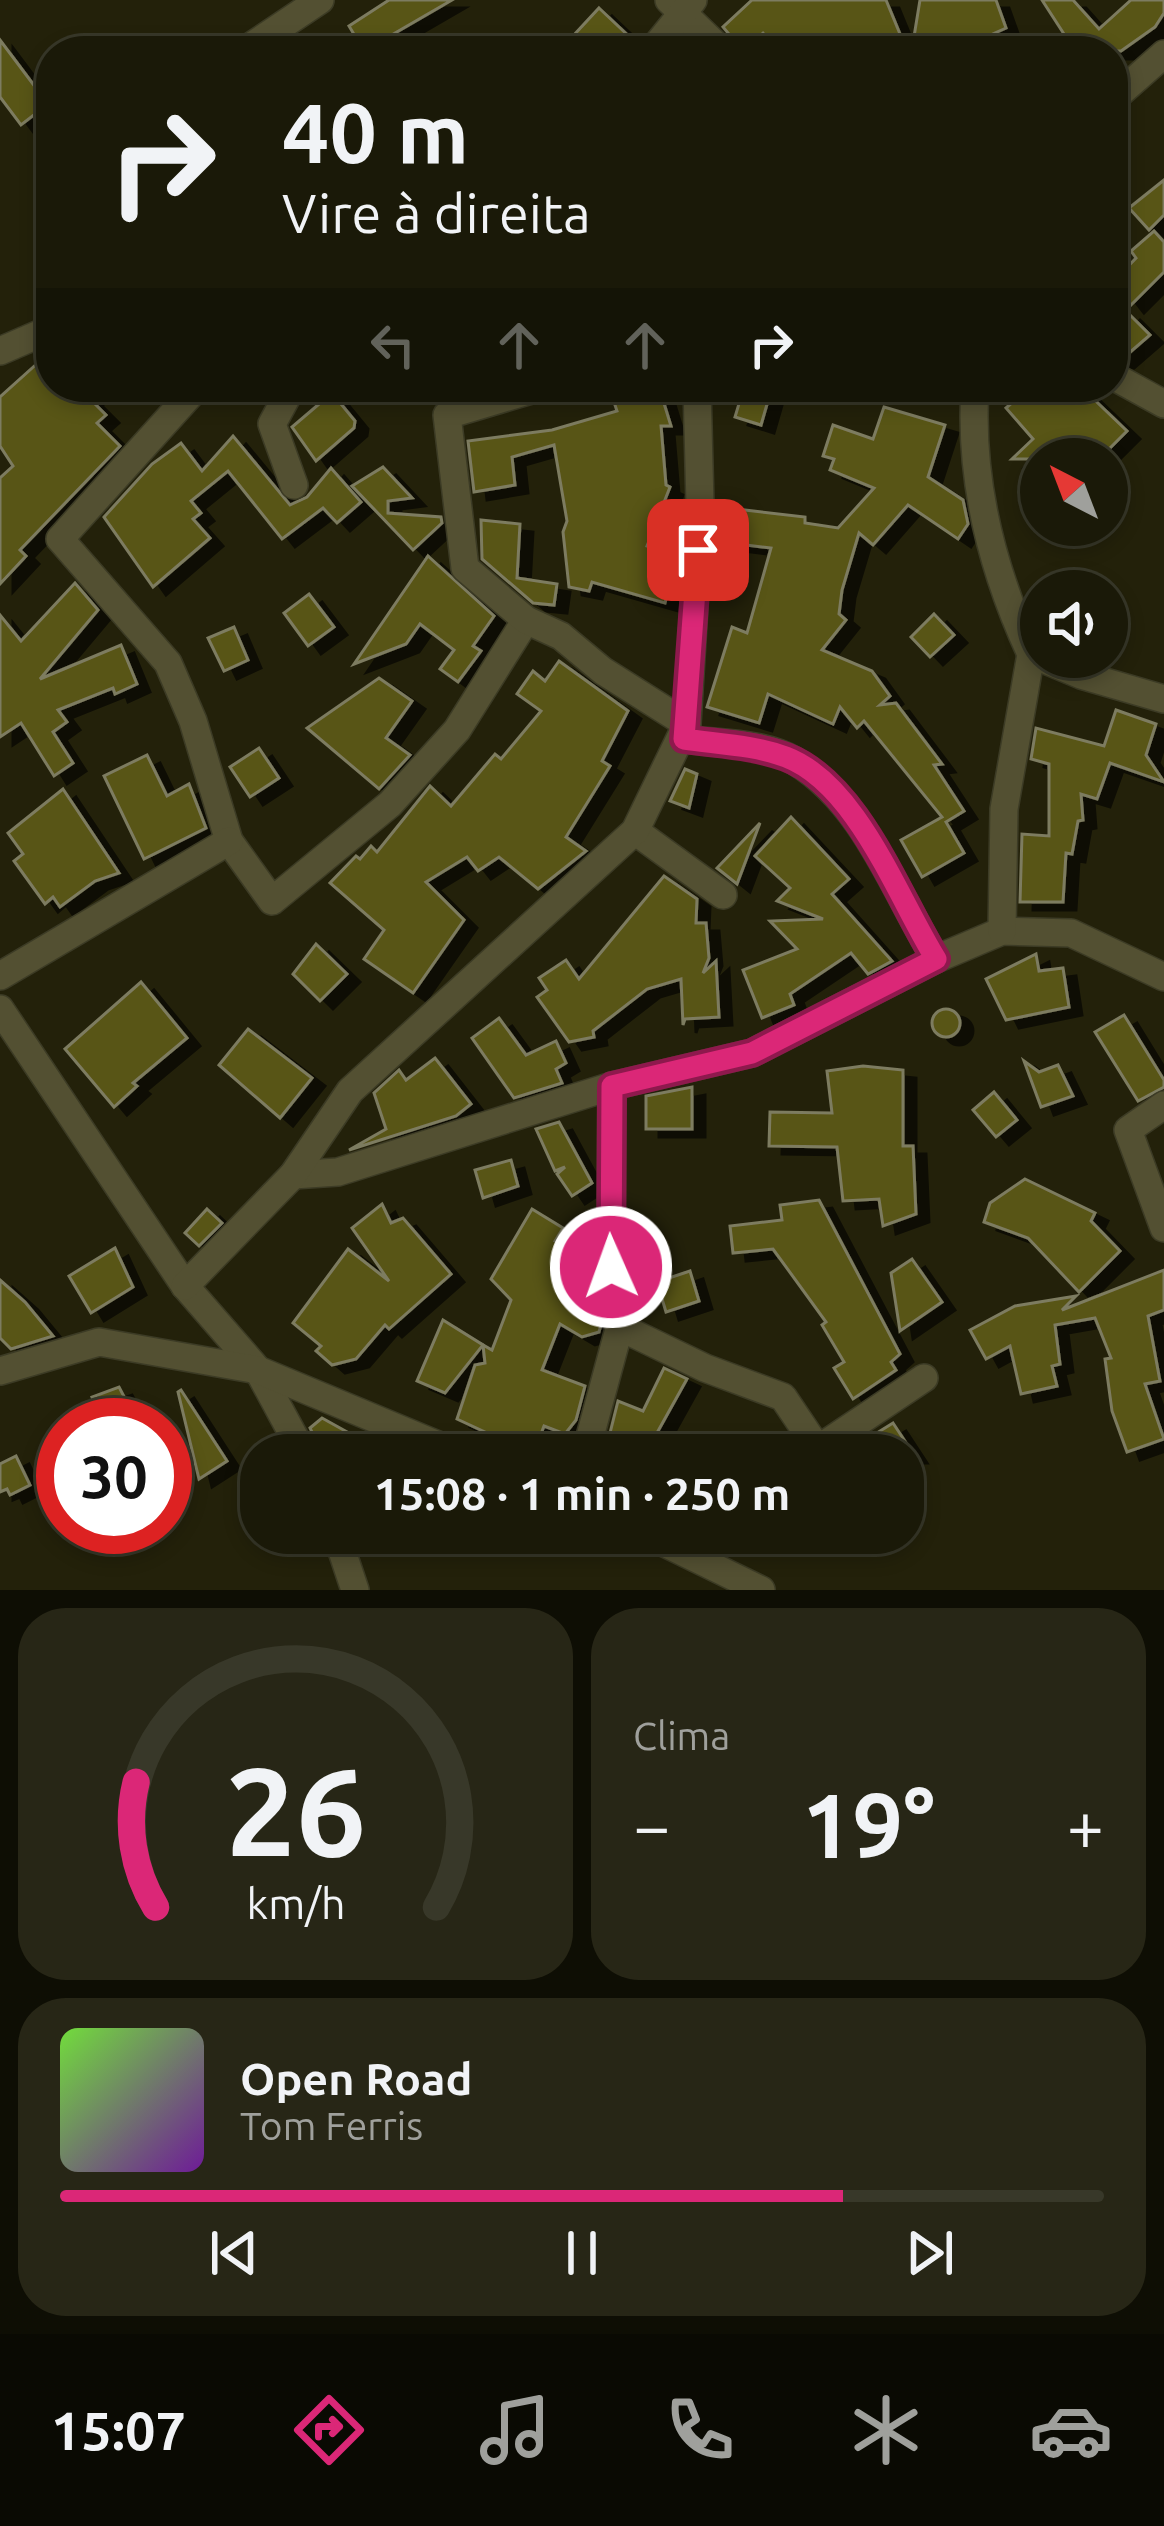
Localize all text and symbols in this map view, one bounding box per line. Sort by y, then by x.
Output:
icon: right [84,84,240,240]
text: 40 m [282,85,469,179]
text: Vire à direita [282,183,591,243]
icon: left [360,312,426,378]
icon: ahead [486,312,552,378]
icon: ahead [612,312,678,378]
icon: right [738,312,804,378]
north arrow [1020,438,1128,546]
map controls [1020,438,1128,678]
pin [647,499,749,601]
icon: arrive [665,517,731,583]
button: sound [1020,570,1128,678]
position arrow [548,1204,674,1330]
speed limit sign: 30 [36,1398,192,1554]
text: 15:08 · 1 min · 250 m [374,1468,790,1519]
text: Clima [633,1714,730,1757]
text: 26 [225,1740,366,1880]
text: 19° [802,1774,935,1875]
text: − [633,1788,670,1862]
text: + [1067,1788,1104,1862]
text: km/h [246,1879,345,1927]
text: Open Road [240,2053,472,2104]
text: Tom Ferris [240,2104,423,2147]
icon: previous [201,2220,267,2286]
icon: pause [549,2220,615,2286]
icon: next [897,2220,963,2286]
icon: directions [287,2388,371,2472]
icon: music [473,2388,557,2472]
icon: phone [658,2388,742,2472]
icon: climate [844,2388,928,2472]
icon: car [1029,2388,1113,2472]
text: 15:07 [51,2400,186,2460]

